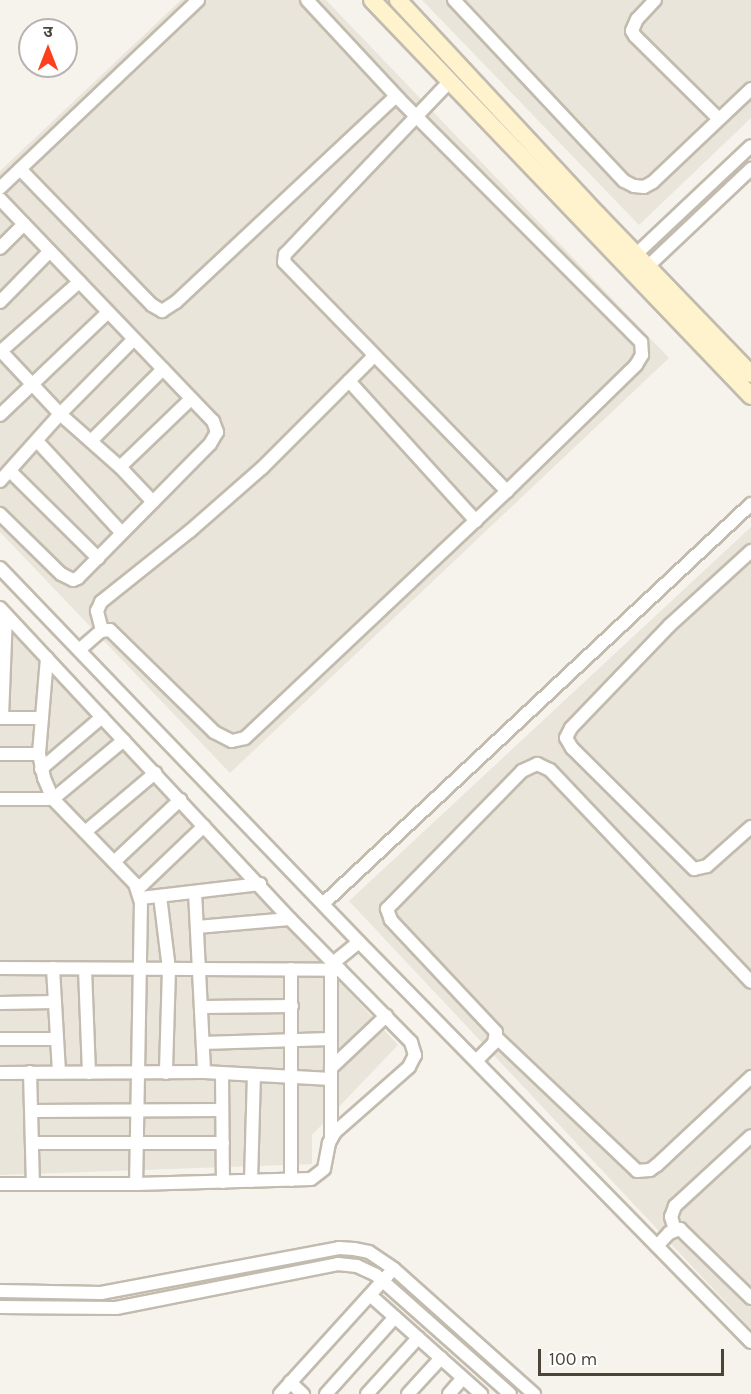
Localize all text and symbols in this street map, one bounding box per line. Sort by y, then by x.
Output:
north arrow [18,18,78,78]
text: उ [43,22,53,41]
scale bar [541,1337,727,1375]
text: 100 m [549,1348,597,1370]

